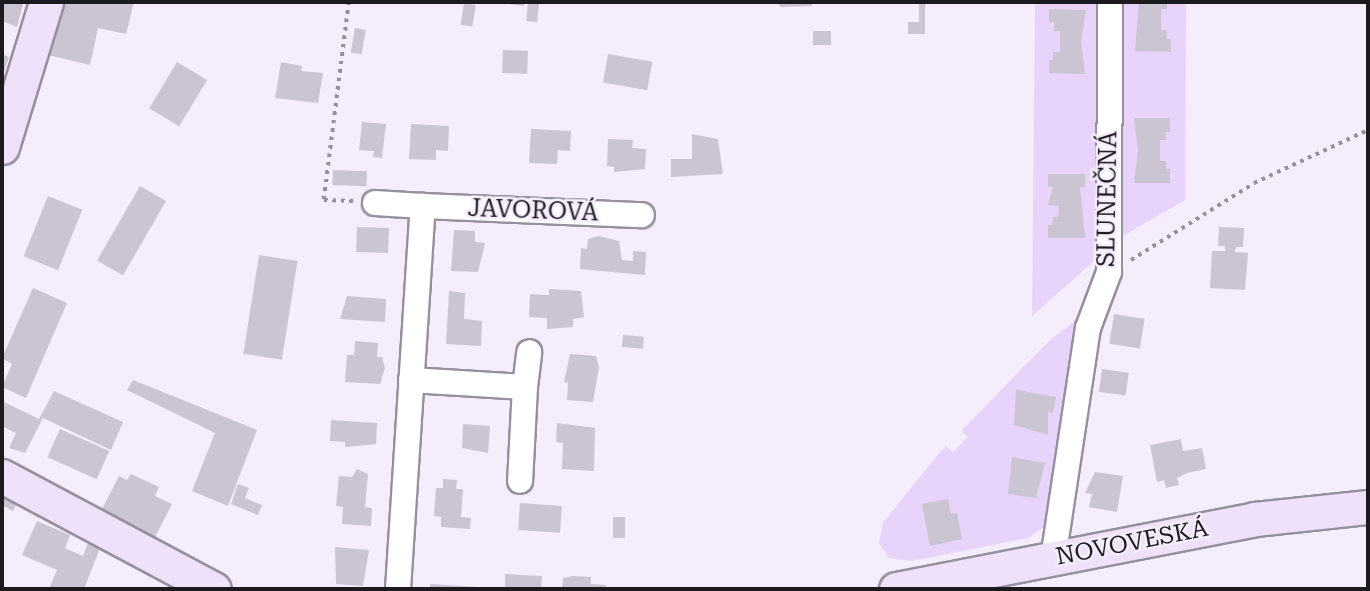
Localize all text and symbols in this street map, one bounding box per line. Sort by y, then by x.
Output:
street label: SLUNEČNÁ [1092,131,1124,267]
street label: JAVOROVÁ [467,194,599,228]
street label: NOVOVESKÁ [1053,514,1211,572]

